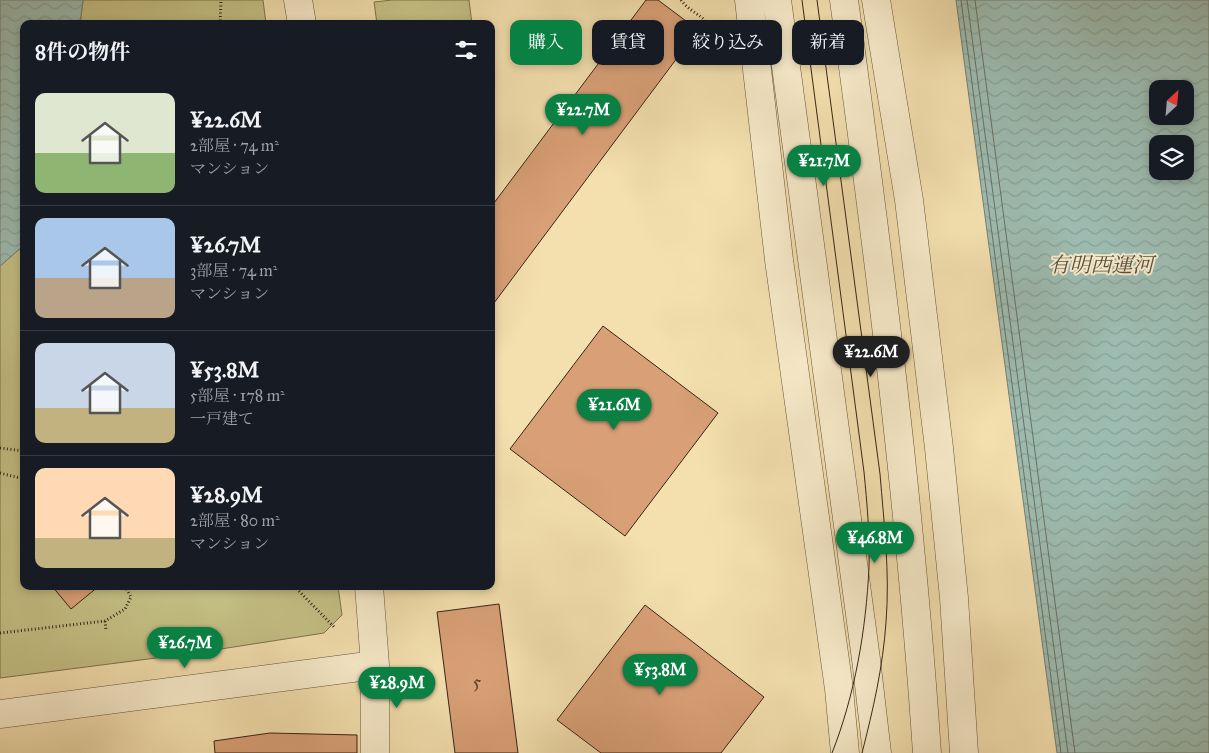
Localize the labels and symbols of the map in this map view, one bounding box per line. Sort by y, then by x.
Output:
north arrow [1149,80,1194,125]
pin: ¥22.7M [542,94,624,136]
pin: ¥21.7M [783,144,865,187]
water label: 有明西運河 [1049,252,1157,278]
pin: ¥22.6M [830,336,912,378]
pin: ¥21.6M [573,388,655,431]
pin: ¥46.8M [834,522,916,564]
pin: ¥26.7M [144,626,226,669]
pin: ¥53.8M [619,654,701,696]
pin: ¥28.9M [356,666,438,709]
house number: 5 [473,671,482,693]

